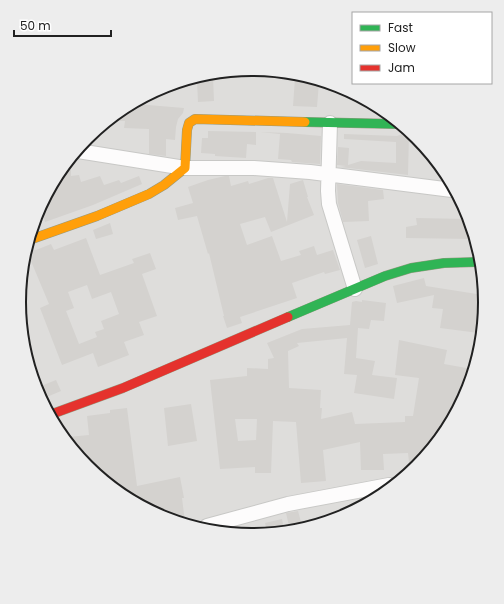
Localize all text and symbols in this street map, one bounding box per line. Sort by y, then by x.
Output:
scale bar [14,12,111,38]
legend [352,12,492,84]
text: 50 m [20,17,51,34]
text: Fast [388,19,413,36]
text: Slow [388,39,416,56]
text: Jam [388,59,415,76]

